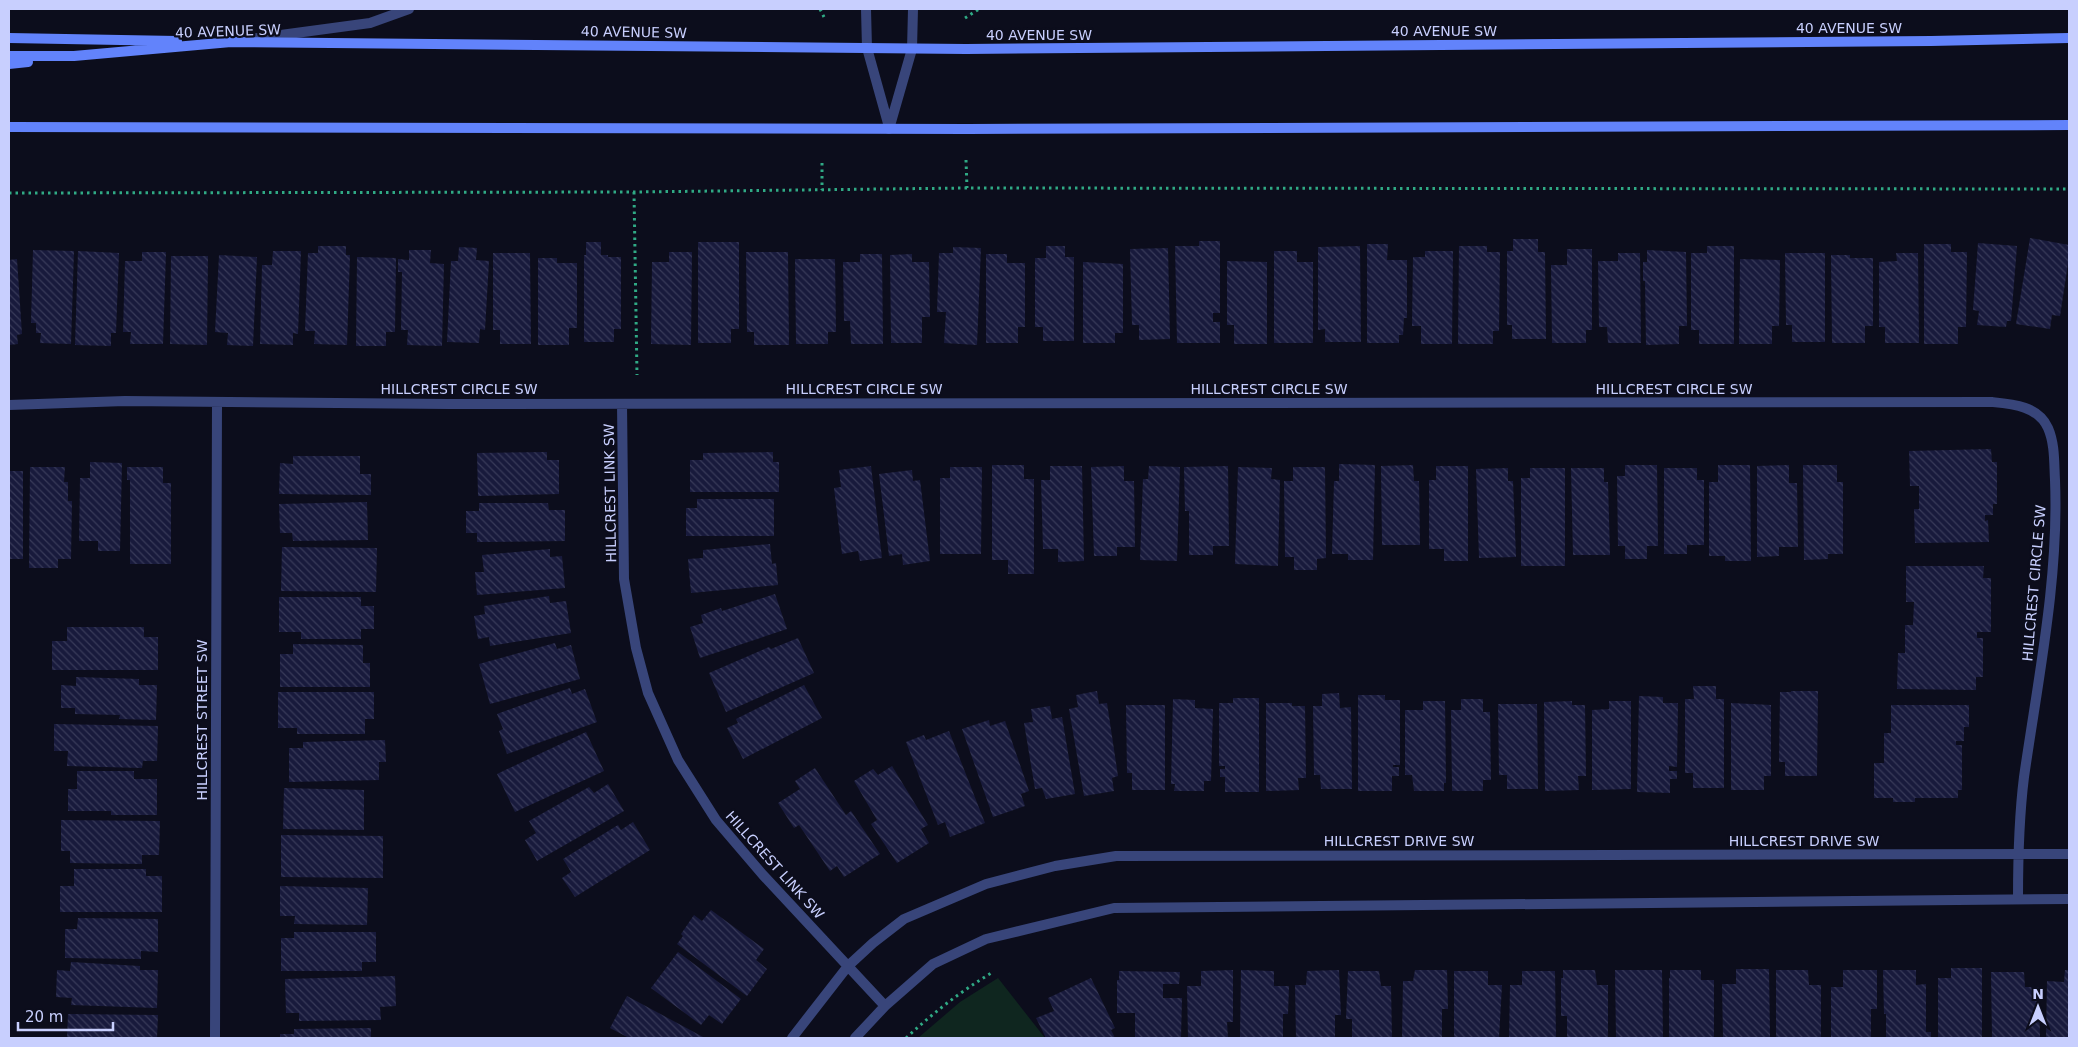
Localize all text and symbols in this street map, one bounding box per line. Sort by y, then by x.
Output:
street label: 40 AVENUE SW [1796,20,1902,36]
street label: 40 AVENUE SW [175,21,281,41]
street label: 40 AVENUE SW [581,23,687,41]
street label: 40 AVENUE SW [1391,23,1497,39]
street label: 40 AVENUE SW [986,27,1092,43]
street label: HILLCREST CIRCLE SW [380,381,538,397]
street label: HILLCREST CIRCLE SW [785,381,943,397]
street label: HILLCREST CIRCLE SW [1190,381,1348,397]
street label: HILLCREST CIRCLE SW [1595,381,1753,397]
street label: HILLCREST LINK SW [601,423,619,563]
street label: HILLCREST CIRCLE SW [2019,504,2049,662]
street label: HILLCREST STREET SW [194,639,210,801]
street label: HILLCREST LINK SW [722,808,828,922]
street label: HILLCREST DRIVE SW [1324,833,1475,849]
street label: HILLCREST DRIVE SW [1729,833,1880,849]
north arrow [2013,982,2063,1032]
text: N [2032,986,2044,1002]
scale bar [18,1000,112,1032]
text: 20 m [25,1008,63,1026]

